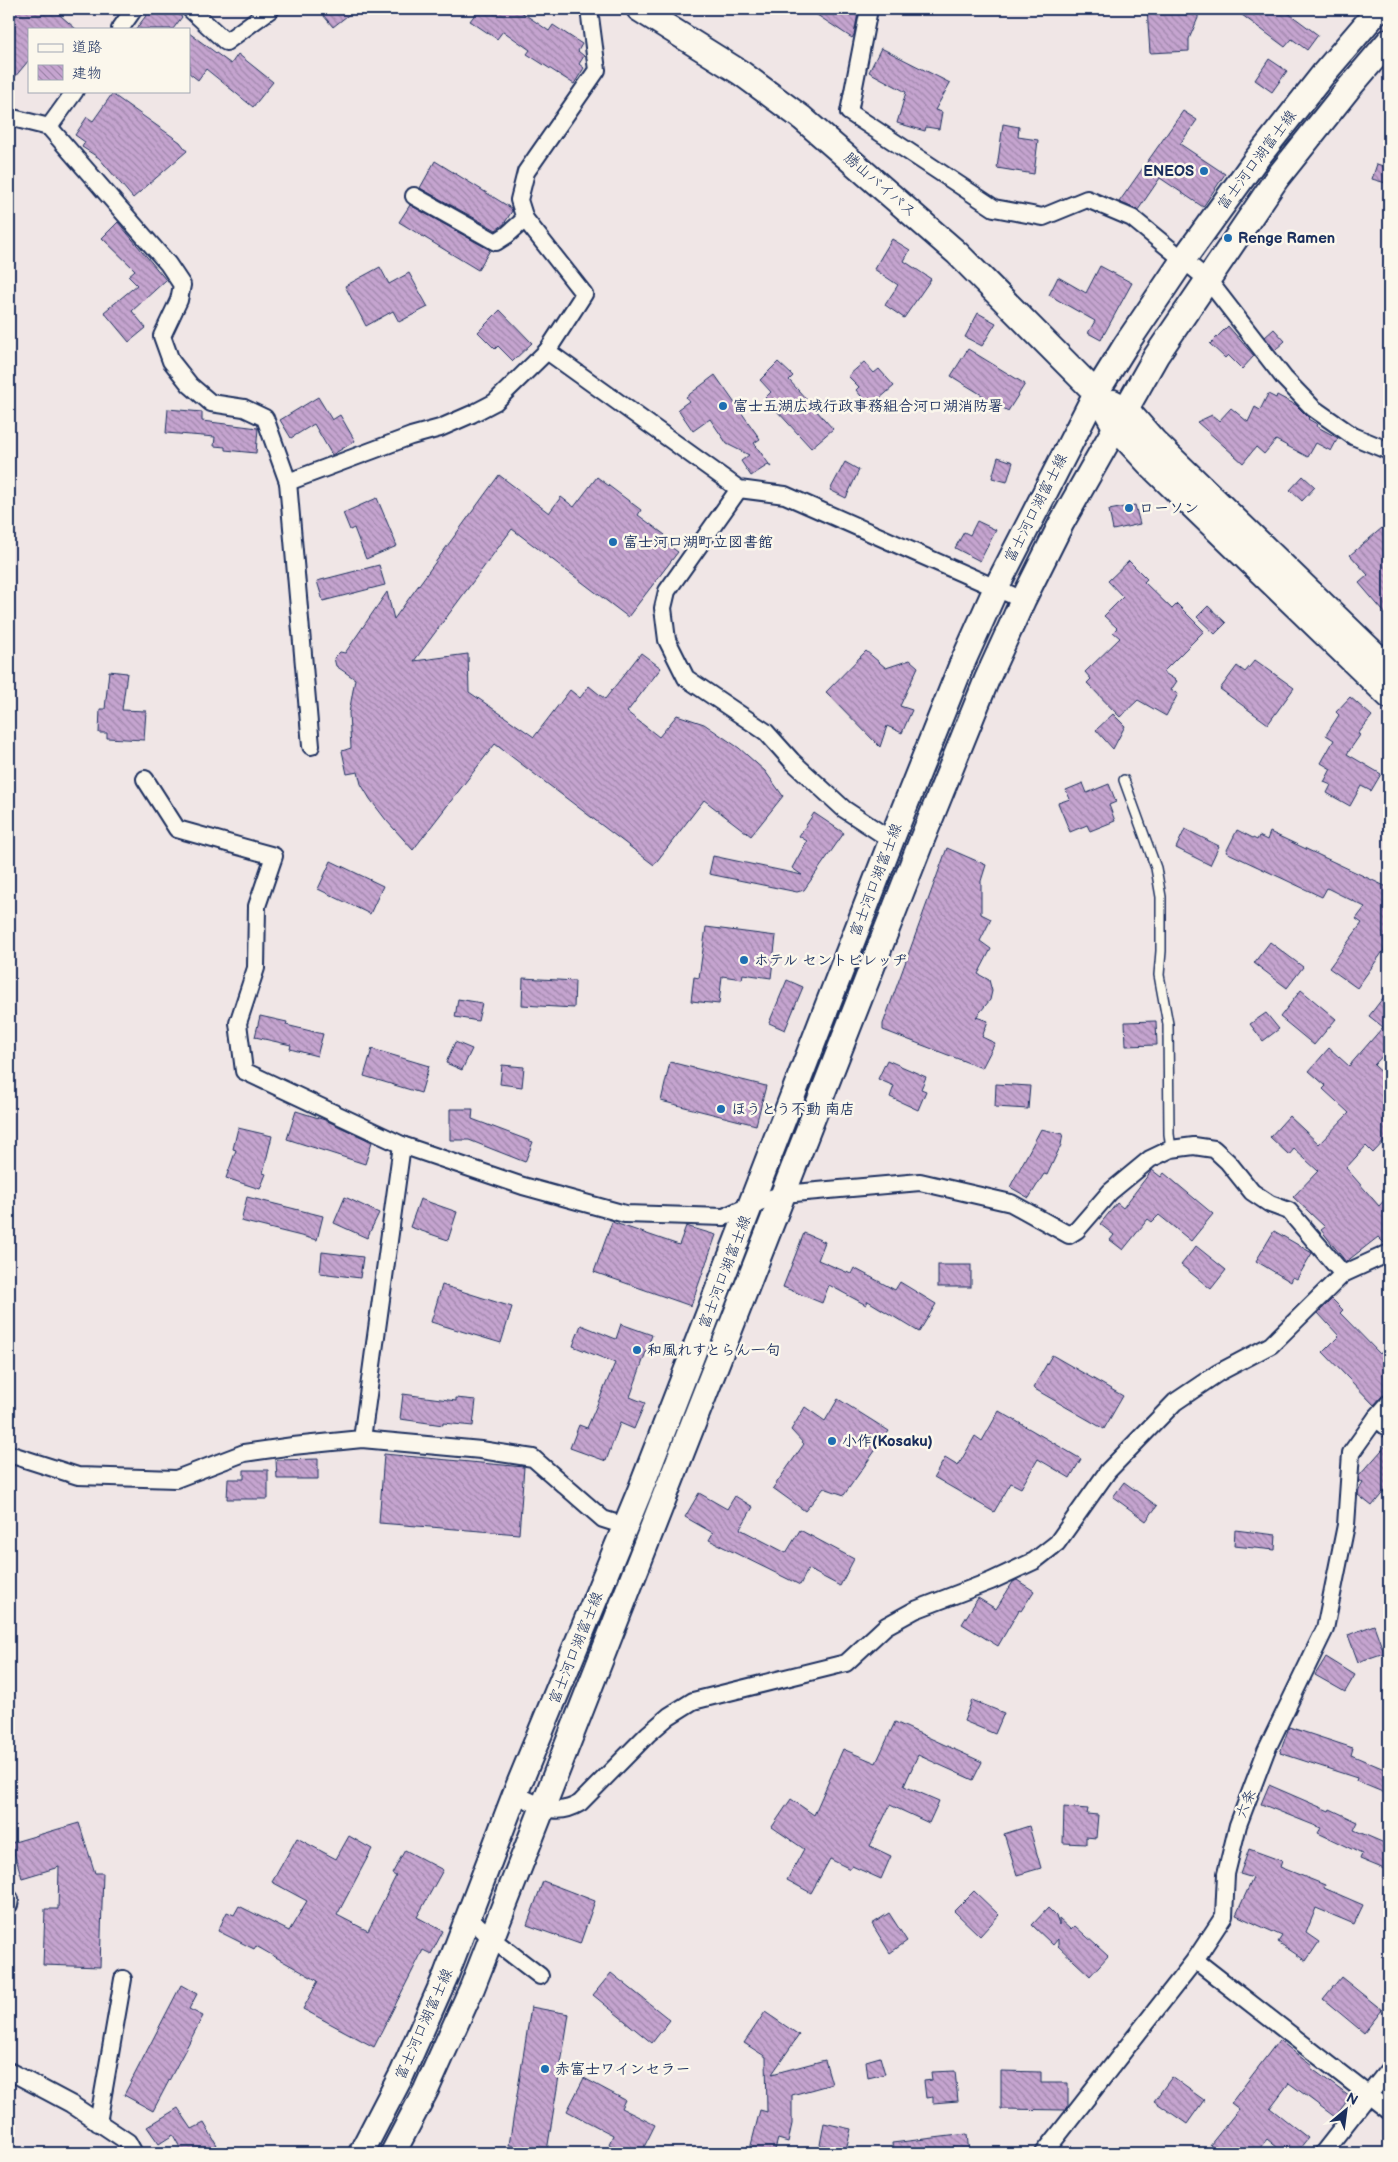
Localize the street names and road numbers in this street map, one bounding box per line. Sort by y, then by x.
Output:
street label: 富士河口湖富士線 [1213,106,1301,214]
street label: 勝山バイパス [840,148,920,222]
street label: 富士河口湖富士線 [1000,450,1072,566]
street label: 富士河口湖富士線 [846,821,906,939]
street label: 富士河口湖富士線 [695,1213,755,1331]
street label: 富士河口湖富士線 [545,1589,607,1707]
street label: 六条 [1232,1787,1260,1821]
street label: 富士河口湖富士線 [391,1965,457,2083]

